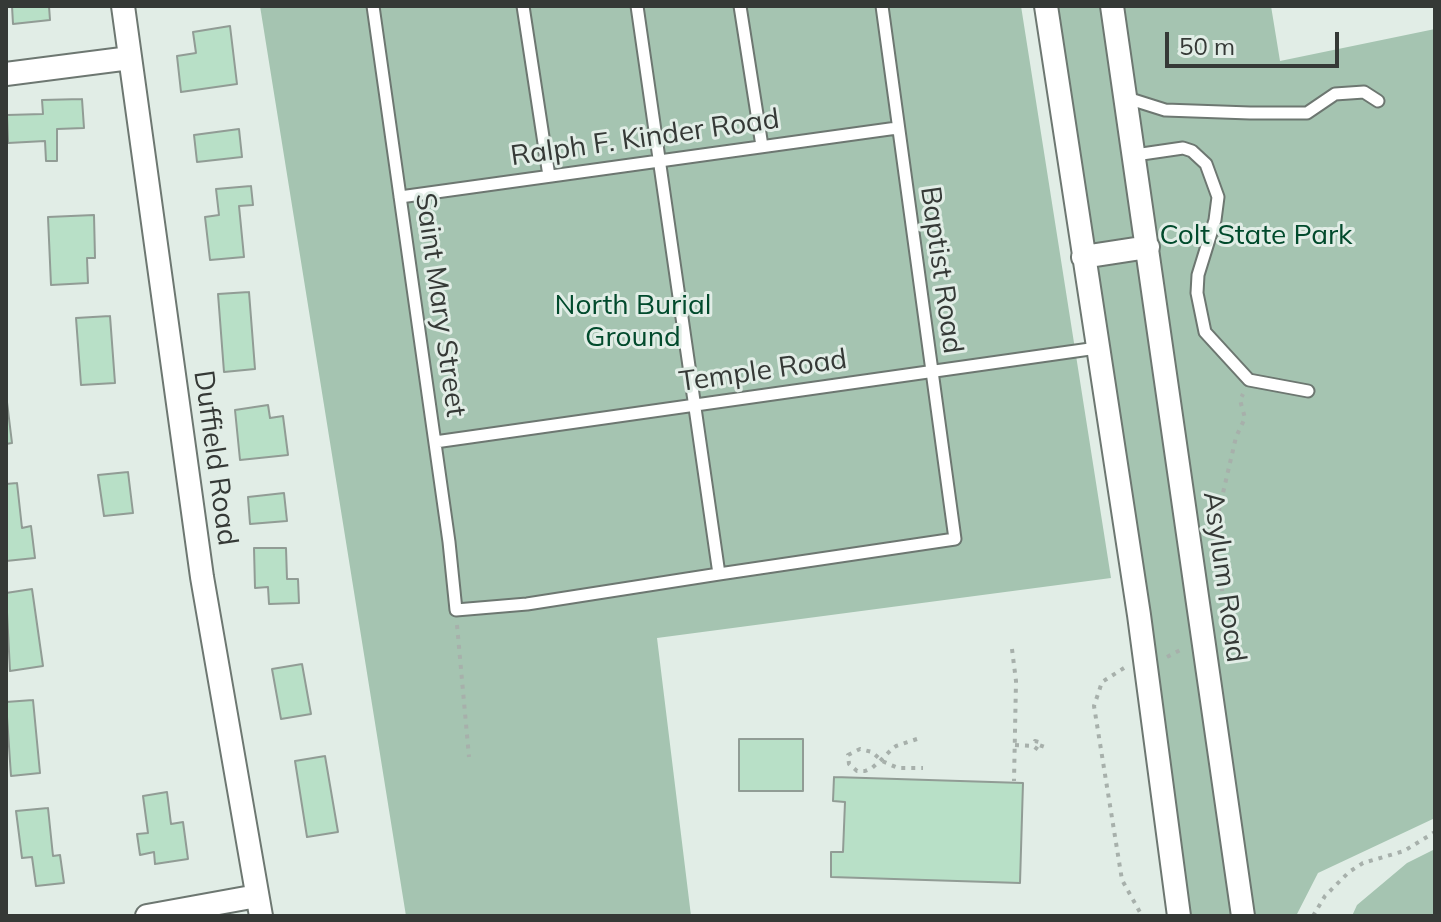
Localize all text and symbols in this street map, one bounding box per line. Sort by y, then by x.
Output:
scale bar [1169,16,1343,66]
text: 50 m [1179,31,1235,61]
street label: Ralph F. Kinder Road [509,103,781,173]
street label: Baptist Road [913,184,969,356]
street label: Saint Mary Street [408,191,472,419]
park label: Colt State Park [1159,219,1353,253]
park label: North Burial Ground [555,289,711,355]
street label: Temple Road [677,343,849,399]
street label: Duffield Road [186,368,244,548]
street label: Asylum Road [1195,489,1253,665]

